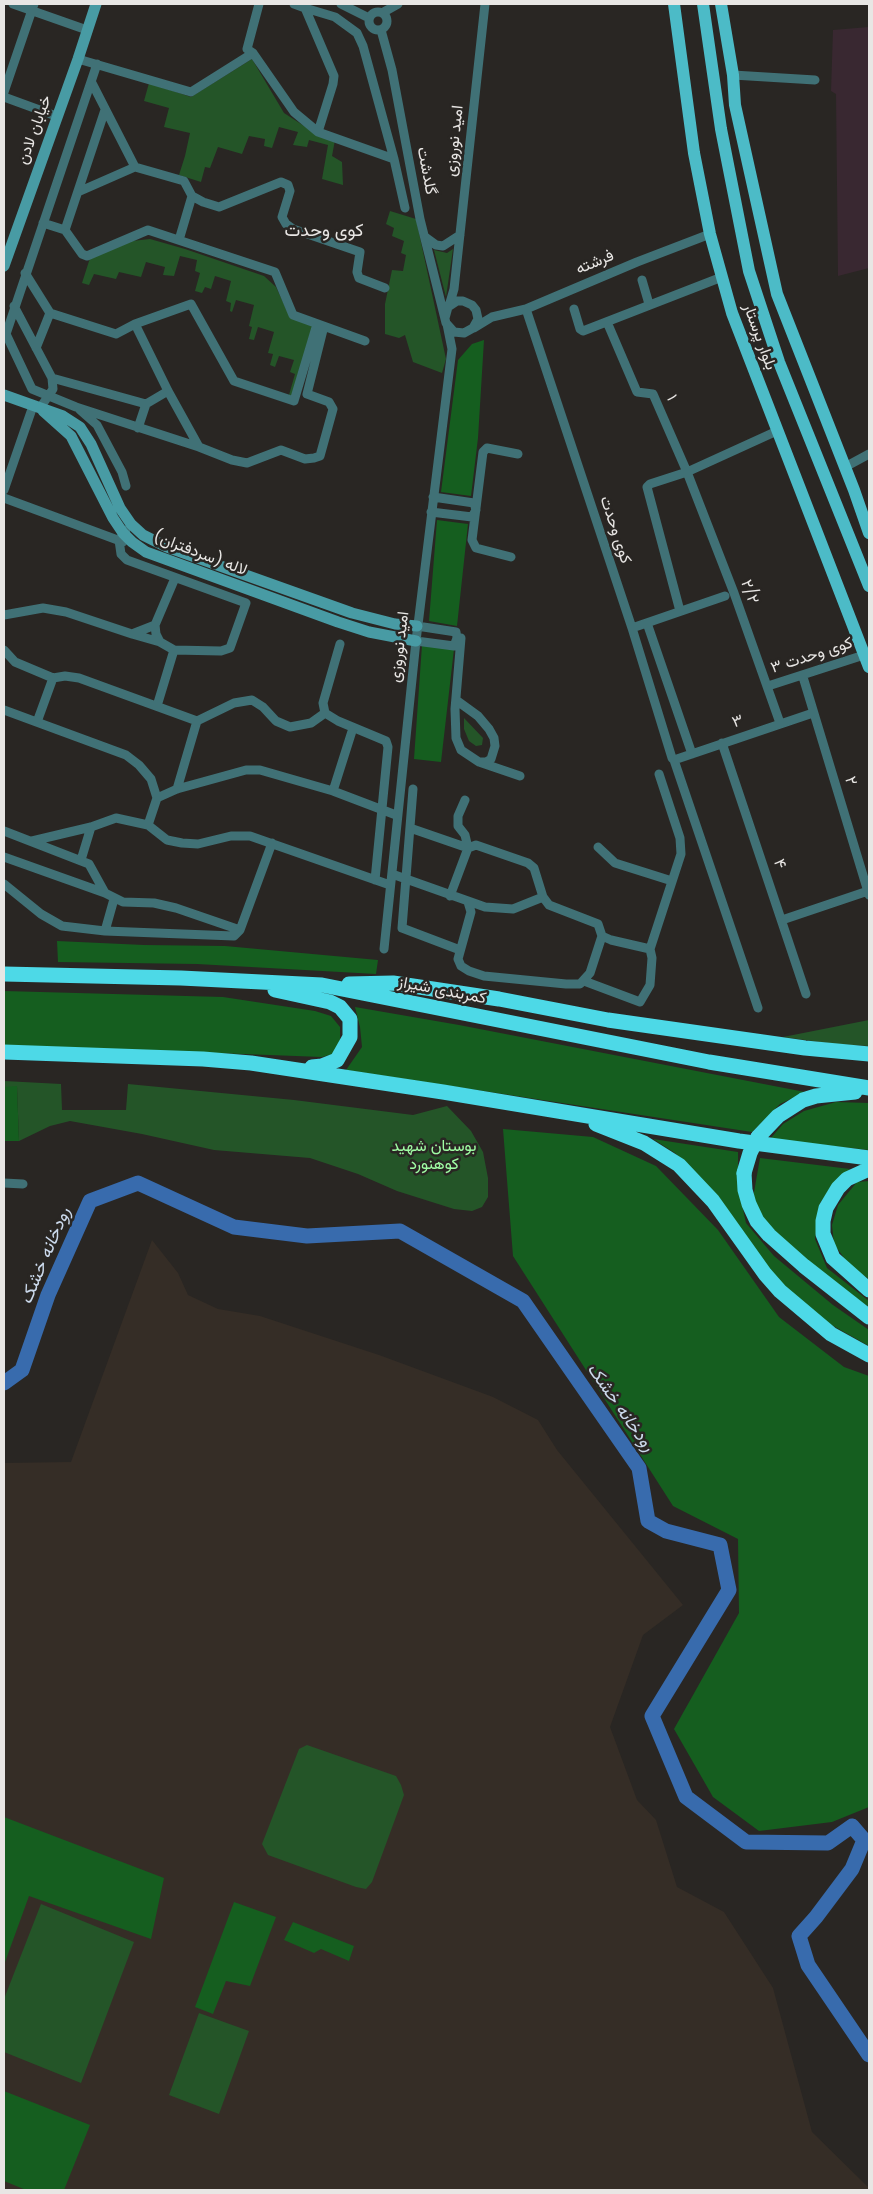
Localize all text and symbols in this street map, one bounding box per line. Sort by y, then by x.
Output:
street label: خیابان لادن [14,93,56,167]
street label: امید نوروزی [442,104,468,178]
street label: گلدشت [412,146,440,196]
district label: کوی وحدت [285,220,363,242]
street label: فرشته [573,246,617,280]
street label: بلوار پرستار [738,301,780,373]
street label: ۱ [661,392,681,404]
street label: کوی وحدت [595,494,635,566]
street label: لاله (سردفتران) [150,527,250,581]
street label: ۲/۲ [736,577,762,607]
street label: امید نوروزی [386,610,414,684]
street label: کوی وحدت ۳ [769,634,855,678]
street label: ۳ [730,711,746,733]
street label: ۲ [840,774,860,788]
street label: ۴ [768,857,790,871]
street label: کمربندی شیراز [396,973,488,1009]
park label: بوستان شهید کوهنورد [392,1137,476,1175]
water label: رودخانه خشک [16,1204,76,1308]
water label: رودخانه خشک [582,1359,658,1457]

